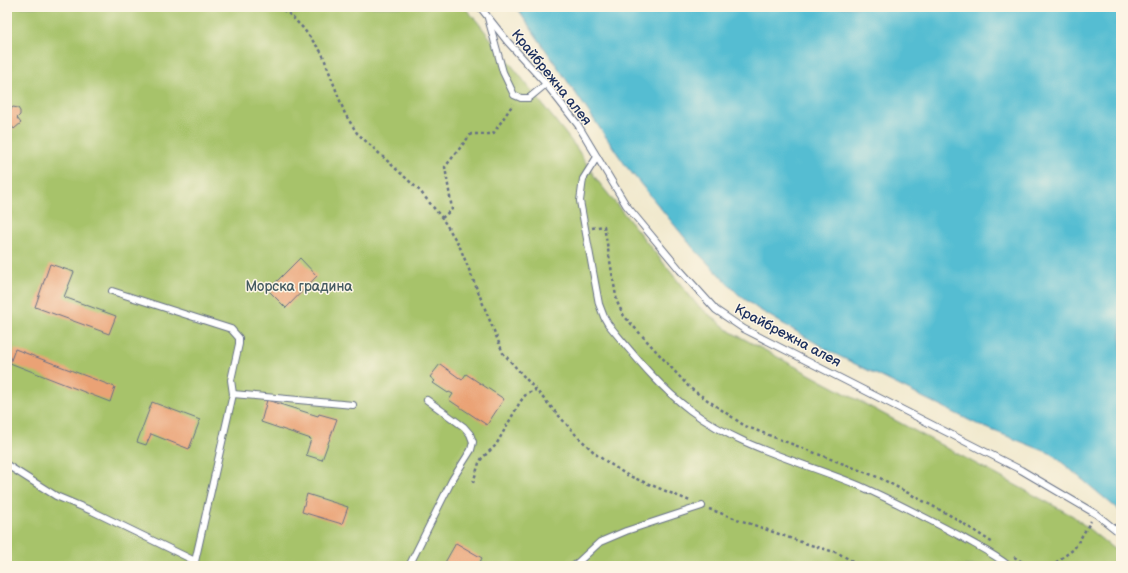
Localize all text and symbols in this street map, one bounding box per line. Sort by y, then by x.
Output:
street label: Крайбрежна алея [508,26,596,129]
park label: Морска градина [245,278,353,295]
street label: Крайбрежна алея [732,300,844,371]

